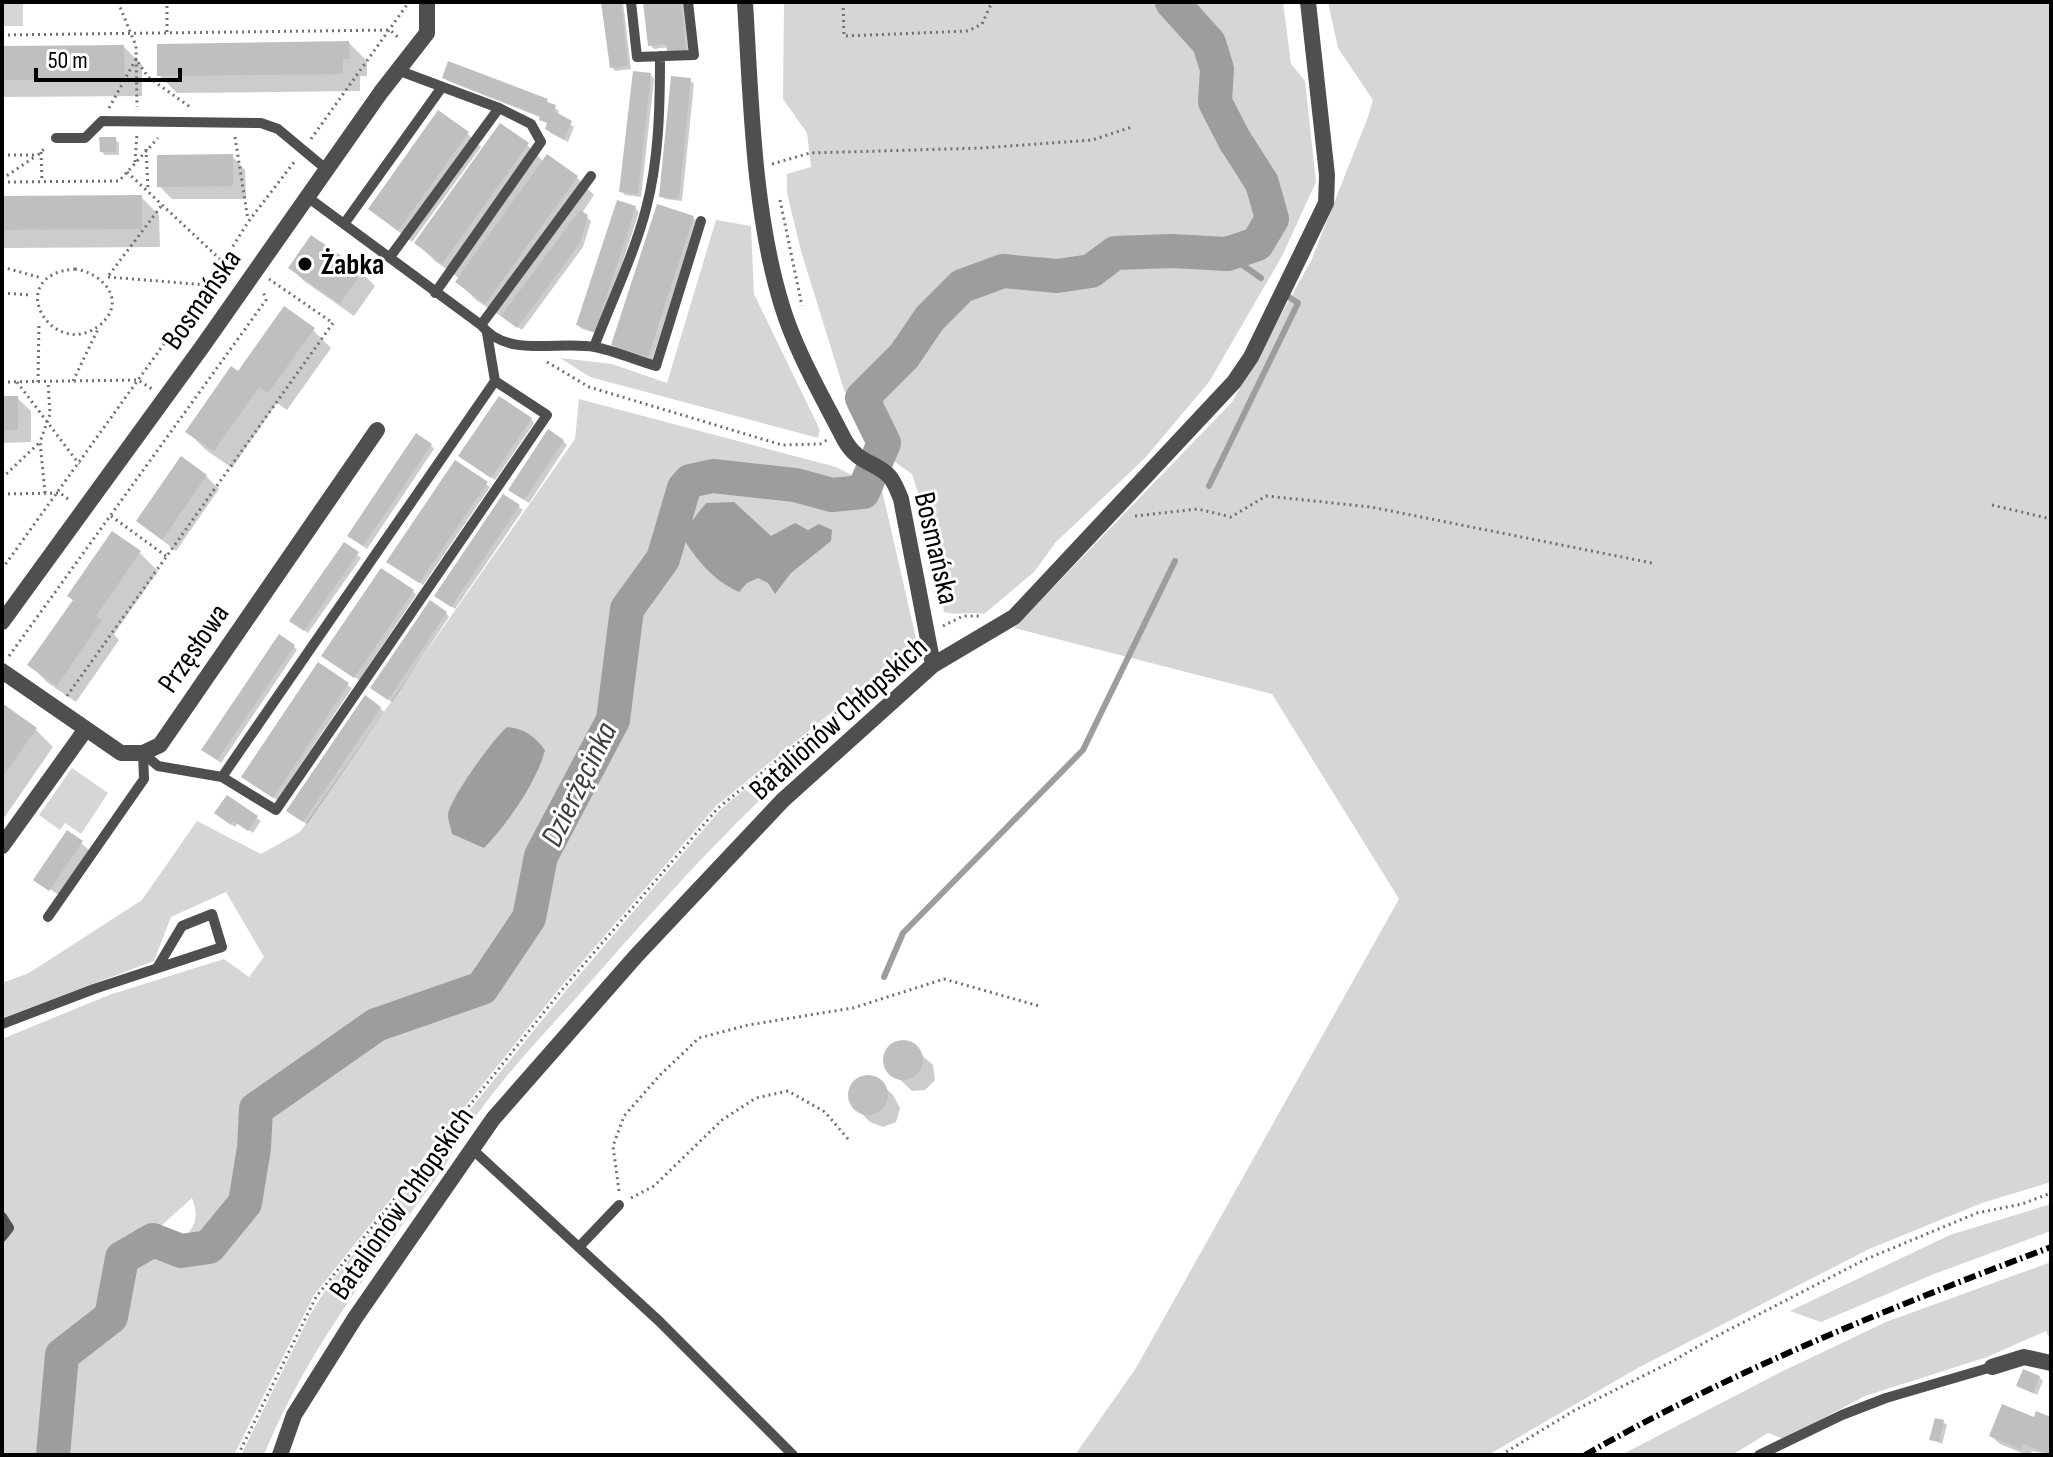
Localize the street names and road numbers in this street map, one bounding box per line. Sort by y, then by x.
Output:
street label: Bosmańska [154,243,249,357]
street label: Bosmańska [906,489,966,608]
street label: Przęsłowa [150,597,237,700]
street label: Batalionów Chłopskich [742,629,935,808]
street label: Batalionów Chłopskich [322,1100,482,1307]

